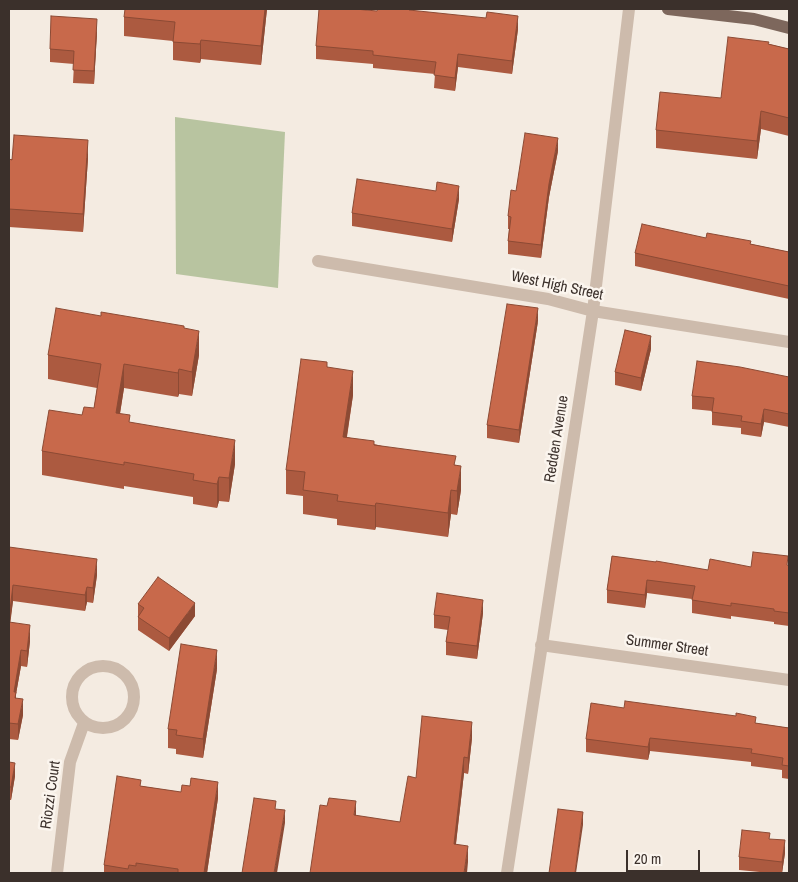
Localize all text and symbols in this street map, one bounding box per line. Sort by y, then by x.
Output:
street label: West High Street [509,267,605,305]
street label: Redden Avenue [541,394,573,484]
street label: Summer Street [625,631,709,661]
street label: Riozzi Court [37,760,65,830]
scale bar [628,840,702,872]
text: 20 m [634,848,661,869]

